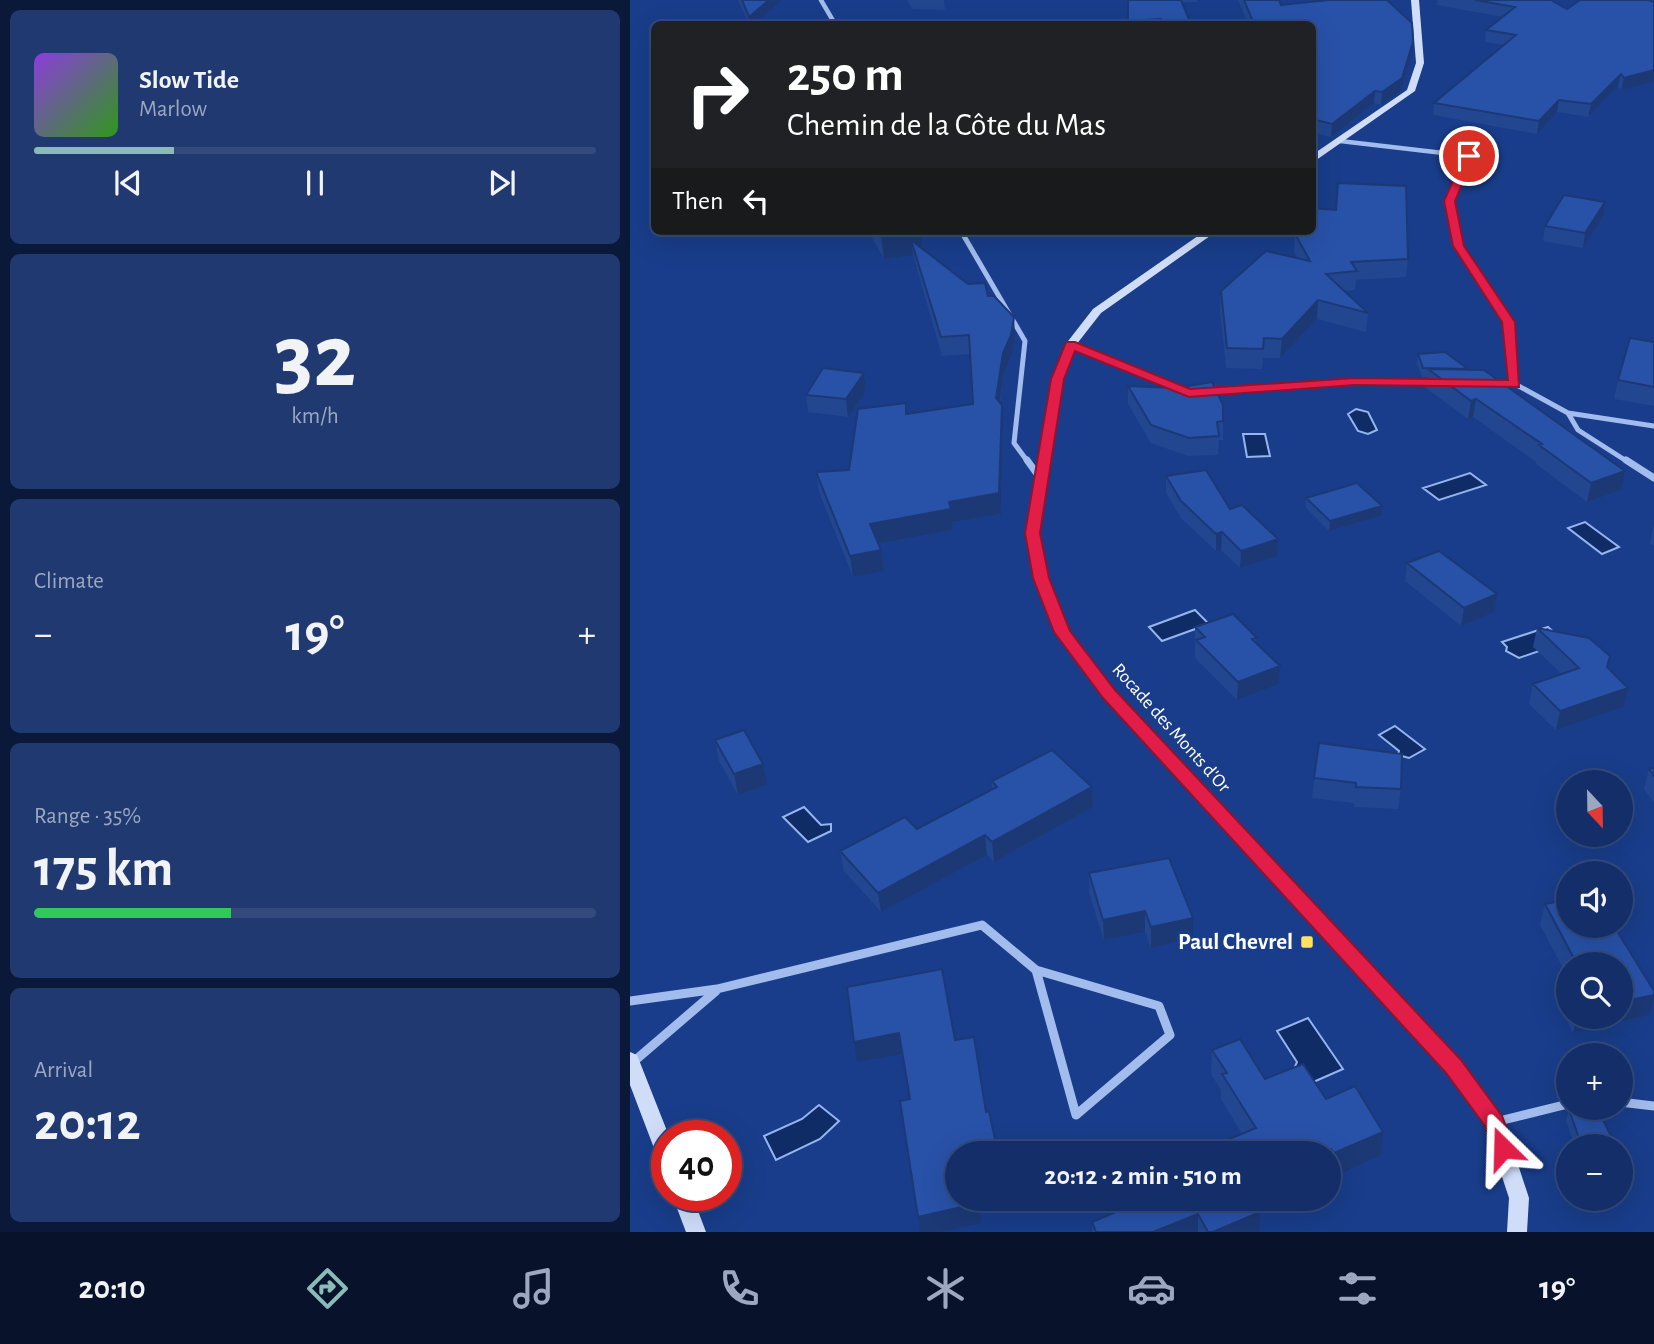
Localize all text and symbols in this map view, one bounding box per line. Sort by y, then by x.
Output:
icon: right [672,49,763,140]
text: 250 m [787,51,904,100]
text: Slow Tide [139,67,239,93]
text: Marlow [139,98,207,121]
text: Chemin de la Côte du Mas [787,109,1106,141]
pin [1439,126,1499,186]
icon: arrive [1450,137,1488,175]
icon: previous [109,164,147,202]
icon: pause [296,164,334,202]
icon: next [483,164,521,202]
icon: left [737,182,775,220]
text: Then [672,188,723,214]
text: 32 [274,312,356,403]
text: km/h [291,405,339,428]
text: Climate [34,570,104,593]
text: 19° [285,608,345,660]
text: − [34,616,52,654]
text: + [578,616,596,654]
street label: Rocade des Monts d'Or [1108,660,1234,796]
north arrow [1556,770,1633,847]
map controls [1556,770,1633,1211]
text: Range · 35% [34,805,141,828]
text: 175 km [34,843,173,895]
button: sound [1556,861,1633,938]
place label: Paul Chevrel [1178,931,1293,954]
marker: Paul Chevrel [1299,934,1315,950]
button: search [1556,952,1633,1029]
button: + [1556,1043,1633,1120]
text: Arrival [34,1059,93,1082]
text: 20:12 [34,1097,141,1149]
position arrow [1466,1111,1540,1185]
speed limit sign: 40 [651,1120,742,1211]
button: − [1556,1134,1633,1211]
text: 20:12 · 2 min · 510 m [1044,1163,1242,1189]
icon: directions [303,1264,352,1313]
icon: music [509,1264,558,1313]
icon: phone [715,1264,764,1313]
icon: climate [921,1264,970,1313]
icon: car [1127,1264,1176,1313]
icon: filters [1333,1264,1382,1313]
text: 20:10 [79,1272,146,1304]
text: 19° [1539,1272,1575,1304]

